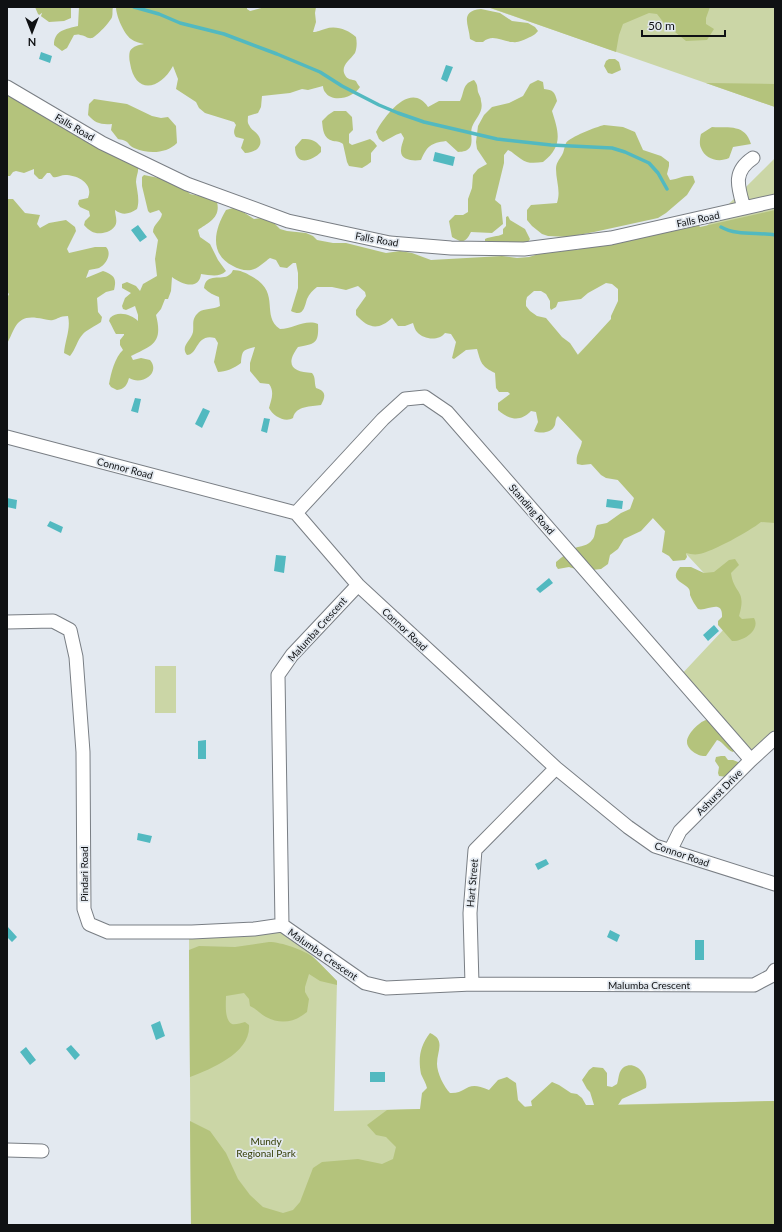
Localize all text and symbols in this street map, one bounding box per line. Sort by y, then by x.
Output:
north arrow [12,12,52,52]
scale bar [642,12,725,38]
text: 50 m [648,18,675,33]
text: N [28,36,36,49]
street label: Falls Road [53,111,97,143]
street label: Falls Road [675,209,721,229]
street label: Falls Road [354,229,400,249]
street label: Connor Road [96,455,154,481]
street label: Standing Road [507,481,557,537]
street label: Malumba Crescent [285,594,349,664]
street label: Connor Road [380,605,430,653]
street label: Ashurst Drive [693,766,745,818]
street label: Connor Road [653,839,711,869]
street label: Pindari Road [78,846,90,902]
street label: Hart Street [464,858,480,908]
street label: Malumba Crescent [286,926,360,983]
street label: Malumba Crescent [608,979,690,991]
park label: Mundy Regional Park [236,1135,297,1159]

